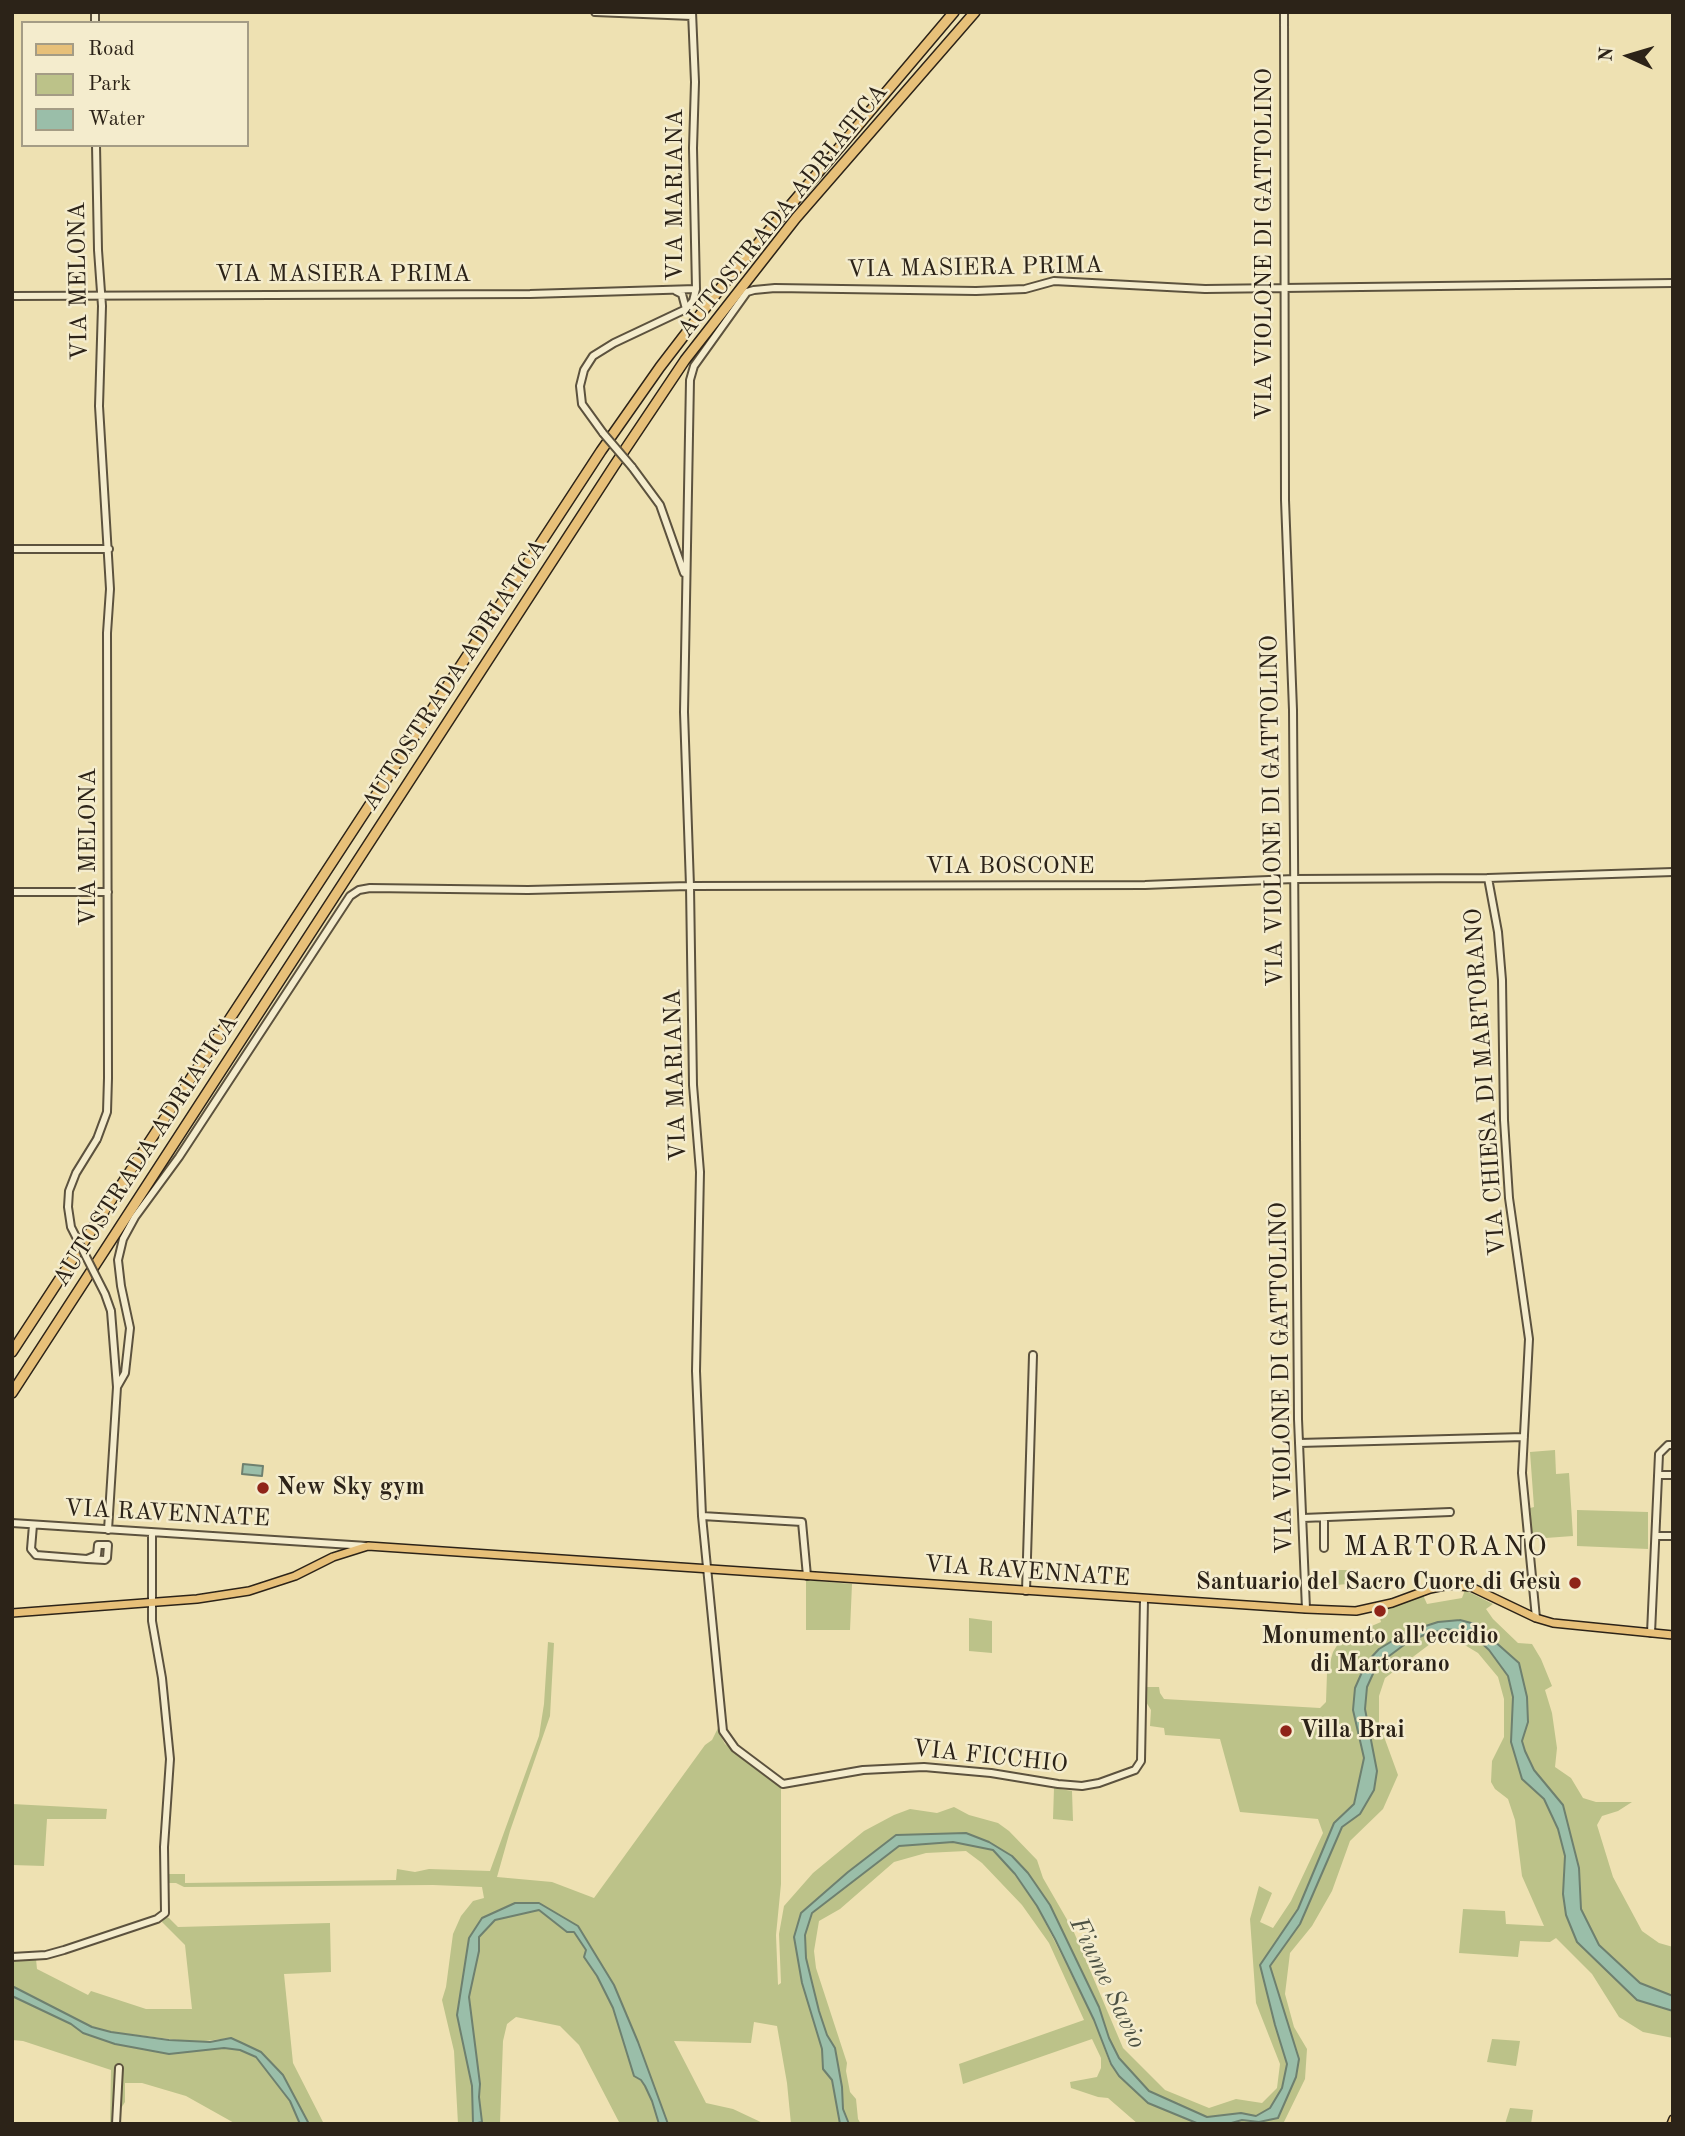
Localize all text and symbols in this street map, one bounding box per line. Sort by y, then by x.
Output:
legend [21,21,248,147]
north arrow [1594,21,1664,91]
text: Road [88,39,135,60]
text: N [1598,47,1618,62]
street label: VIA VIOLONE DI GATTOLINO [1251,68,1279,420]
text: Park [88,74,131,95]
street label: AUTOSTRADA ADRIATICA [672,78,894,344]
text: Water [88,109,145,130]
street label: VIA MARIANA [662,109,690,281]
street label: VIA MELONA [63,201,95,361]
street label: VIA MASIERA PRIMA [847,251,1103,285]
street label: VIA MASIERA PRIMA [215,261,471,289]
street label: AUTOSTRADA ADRIATICA [356,534,554,816]
street label: VIA VIOLONE DI GATTOLINO [1256,635,1290,987]
street label: VIA MELONA [75,768,103,926]
street label: VIA BOSCONE [925,853,1095,881]
street label: VIA CHIESA DI MARTORANO [1459,907,1513,1257]
street label: VIA MARIANA [659,988,693,1162]
street label: AUTOSTRADA ADRIATICA [47,1010,245,1292]
street label: VIA VIOLONE DI GATTOLINO [1265,1202,1299,1554]
place label: New Sky gym [277,1474,425,1502]
marker: New Sky gym [255,1480,271,1496]
street label: VIA RAVENNATE [63,1494,271,1534]
district label: MARTORANO [1345,1531,1547,1565]
street label: VIA RAVENNATE [923,1550,1131,1594]
place label: Santuario del Sacro Cuore di Gesù [1196,1569,1561,1597]
marker: Santuario del Sacro Cuore di Gesù [1567,1575,1583,1591]
marker: Monumento all'eccidio di Martorano [1372,1603,1388,1619]
place label: Monumento all'eccidio di Martorano [1261,1623,1499,1679]
place label: Villa Brai [1300,1717,1405,1745]
marker: Villa Brai [1278,1723,1294,1739]
street label: VIA FICCHIO [911,1735,1069,1779]
water label: Fiume Savio [1062,1912,1152,2054]

